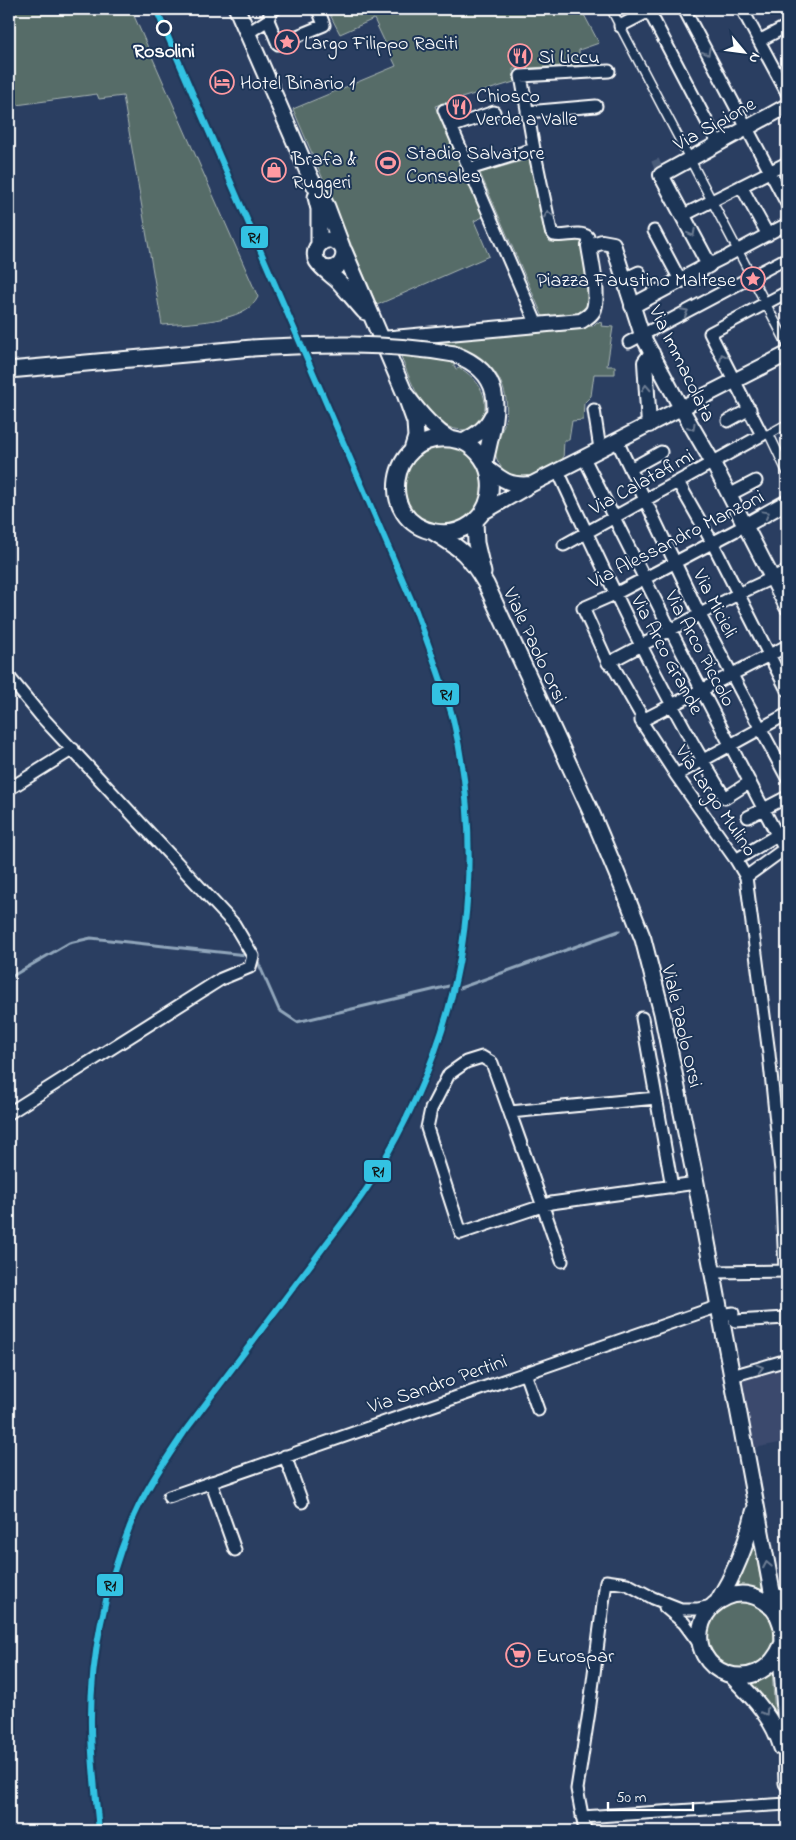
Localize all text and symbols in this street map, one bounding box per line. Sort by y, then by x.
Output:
marker: Rosolini [156,20,172,36]
north arrow [718,28,768,78]
place icon: Largo Filippo Raciti [274,29,300,55]
place label: Largo Filippo Raciti [304,30,458,60]
place label: Rosolini [133,38,195,67]
restaurant icon: Sì Liccu [507,43,533,69]
place label: Sì Liccu [538,44,600,73]
one-way arrow [700,47,710,56]
text: N [743,48,766,67]
hotel icon: Hotel Binario 1 [209,69,235,95]
place label: Hotel Binario 1 [240,70,355,99]
place label: Chiosco Verde a Valle [475,83,577,135]
street label: Via Sipione [668,91,762,160]
restaurant icon: Chiosco Verde a Valle [446,94,472,120]
place label: Stadio Salvatore Consales [406,140,544,192]
place label: Brafa & Ruggeri [291,146,357,199]
sports icon: Stadio Salvatore Consales [375,150,401,176]
shop icon: Brafa & Ruggeri [261,157,287,183]
one-way arrow [543,210,554,218]
line badge: R1 [240,225,269,249]
text: R1 [247,228,261,249]
one-way arrow [685,228,695,237]
place icon: Piazza Faustino Maltese [740,266,766,292]
place label: Piazza Faustino Maltese [537,267,736,296]
street label: Via Immacolata [640,300,722,427]
one-way arrow [680,308,689,318]
one-way arrow [719,353,729,362]
one-way arrow [641,384,652,392]
one-way arrow [685,422,695,431]
street label: Via Calatafimi [584,443,700,524]
street label: Via Alessandro Manzoni [584,483,770,597]
one-way arrow [761,510,770,520]
street label: Via Micieli [684,564,743,644]
street label: Viale Paolo Orsi [494,582,573,709]
street label: Via Arco Piccolo [655,585,742,712]
street label: Via Arco Grande [621,589,710,720]
line badge: R1 [431,682,460,706]
text: R1 [439,685,453,706]
street label: Via Largo Mulino [665,739,763,864]
street label: Viale Paolo Orsi [652,961,709,1091]
line badge: R1 [363,1159,392,1183]
text: R1 [371,1162,385,1183]
street label: Via Sandro Pertini [363,1348,511,1423]
one-way arrow [755,1363,763,1373]
one-way arrow [763,1561,773,1569]
line badge: R1 [96,1573,124,1597]
text: R1 [103,1576,117,1597]
supermarket icon: Eurospar [505,1642,531,1668]
place label: Eurospar [536,1643,615,1672]
one-way arrow [759,1707,768,1716]
scale bar [608,1780,694,1812]
text: 50 m [616,1787,647,1809]

